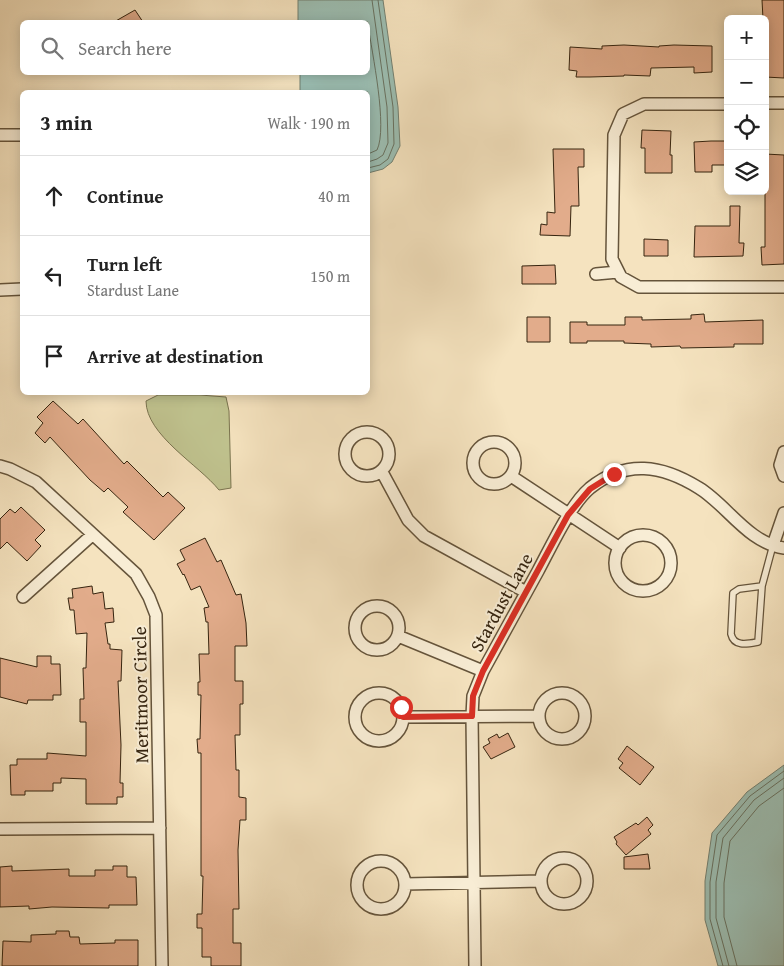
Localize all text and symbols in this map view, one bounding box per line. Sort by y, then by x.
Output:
map controls [724,15,769,195]
button: + [724,15,769,60]
search box [20,20,370,75]
icon: search [38,34,66,62]
text: Search here [78,34,172,62]
button: − [724,60,769,105]
button: locate [724,105,769,150]
text: 3 min [40,107,92,138]
text: Walk · 190 m [267,111,350,135]
button: layers [724,150,769,195]
icon: ahead [40,182,68,210]
text: Continue [87,182,164,210]
text: 40 m [318,184,350,208]
text: Turn left [87,250,162,278]
icon: left [40,262,68,290]
text: 150 m [310,264,350,288]
text: Stardust Lane [87,278,179,302]
icon: arrive [40,342,68,370]
text: Arrive at destination [87,342,263,370]
route end [603,463,626,486]
street label: Stardust Lane [462,547,540,657]
street label: Meritmoor Circle [125,626,155,764]
route start [390,696,413,719]

